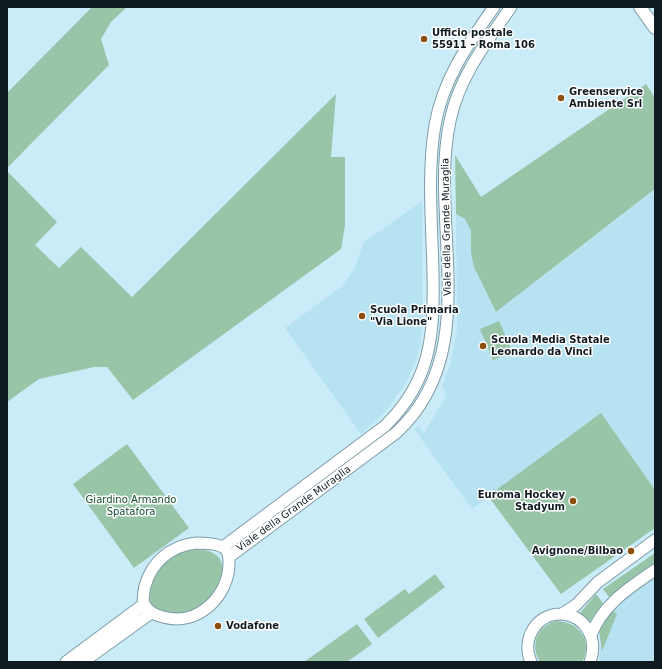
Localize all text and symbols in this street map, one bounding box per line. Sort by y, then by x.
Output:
place label: Ufficio postale 55911 – Roma 106 [432,27,535,50]
marker: Ufficio postale 55911 – Roma 106 [419,34,429,44]
place label: Greenservice Ambiente Srl [569,86,643,110]
marker: Greenservice Ambiente Srl [556,93,566,103]
street label: Viale della Grande Muraglia [440,158,454,296]
place label: Scuola Primaria "Via Lione" [370,304,459,328]
marker: Scuola Primaria "Via Lione" [357,311,367,321]
place label: Scuola Media Statale Leonardo da Vinci [491,334,610,358]
marker: Scuola Media Statale Leonardo da Vinci [478,341,488,351]
street label: Viale della Grande Muraglia [235,464,353,554]
place label: Euroma Hockey Stadyum [478,489,565,512]
park label: Giardino Armando Spatafora [86,494,176,518]
marker: Euroma Hockey Stadyum [568,496,578,506]
place label: Avignone/Bilbao [532,545,623,557]
marker: Avignone/Bilbao [626,546,636,556]
place label: Vodafone [226,620,279,632]
marker: Vodafone [213,621,223,631]

